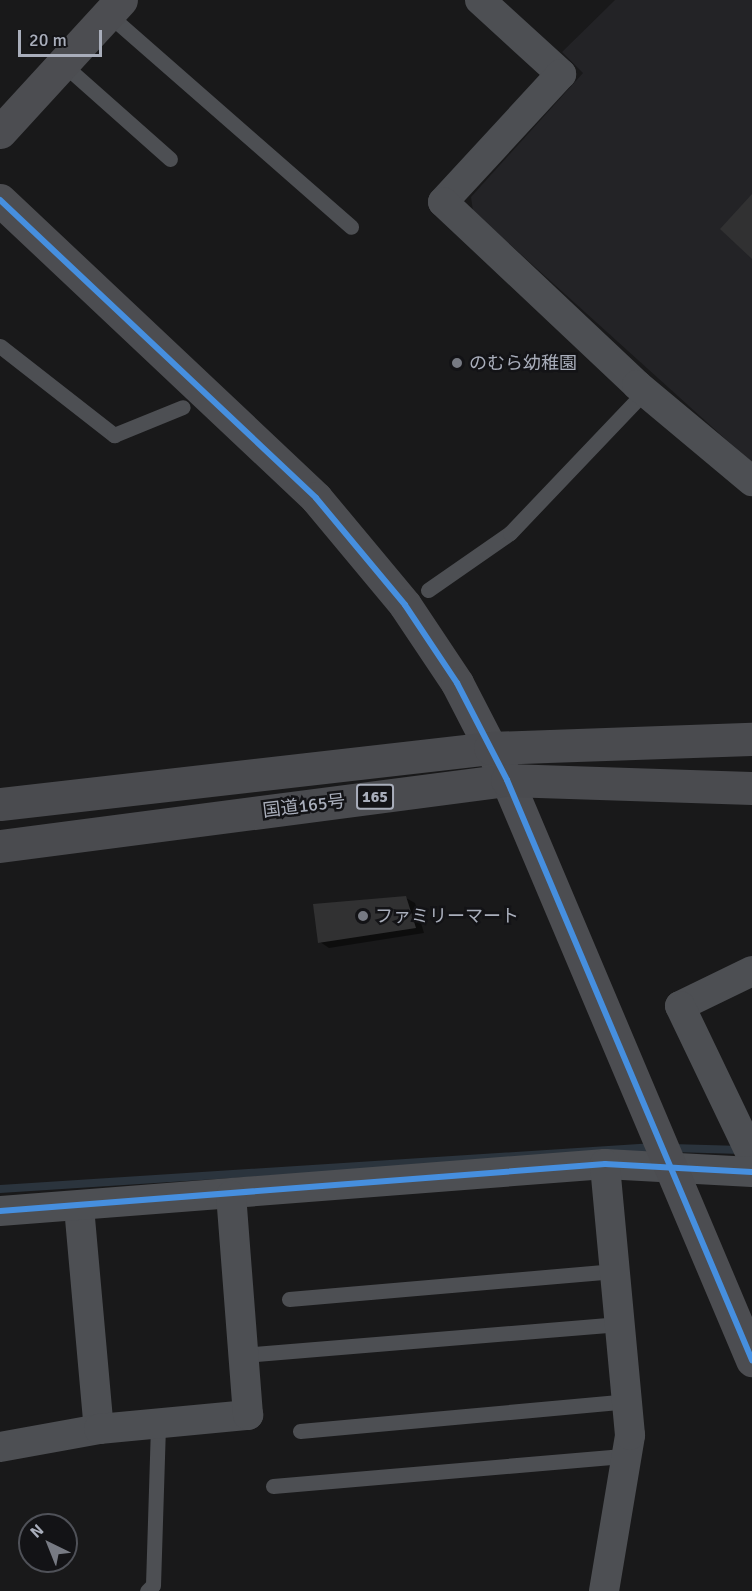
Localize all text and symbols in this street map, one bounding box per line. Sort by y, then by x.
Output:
scale bar [21,18,105,56]
text: 20 m [29,29,67,51]
place label: のむら幼稚園 [469,352,577,374]
marker: のむら幼稚園 [450,356,464,370]
road number: 165 [356,784,394,810]
street label: 国道165号 [261,790,347,822]
place label: ファミリーマート [375,905,519,927]
marker: ファミリーマート [356,909,370,923]
north arrow [18,1513,78,1573]
text: N [26,1520,48,1542]

